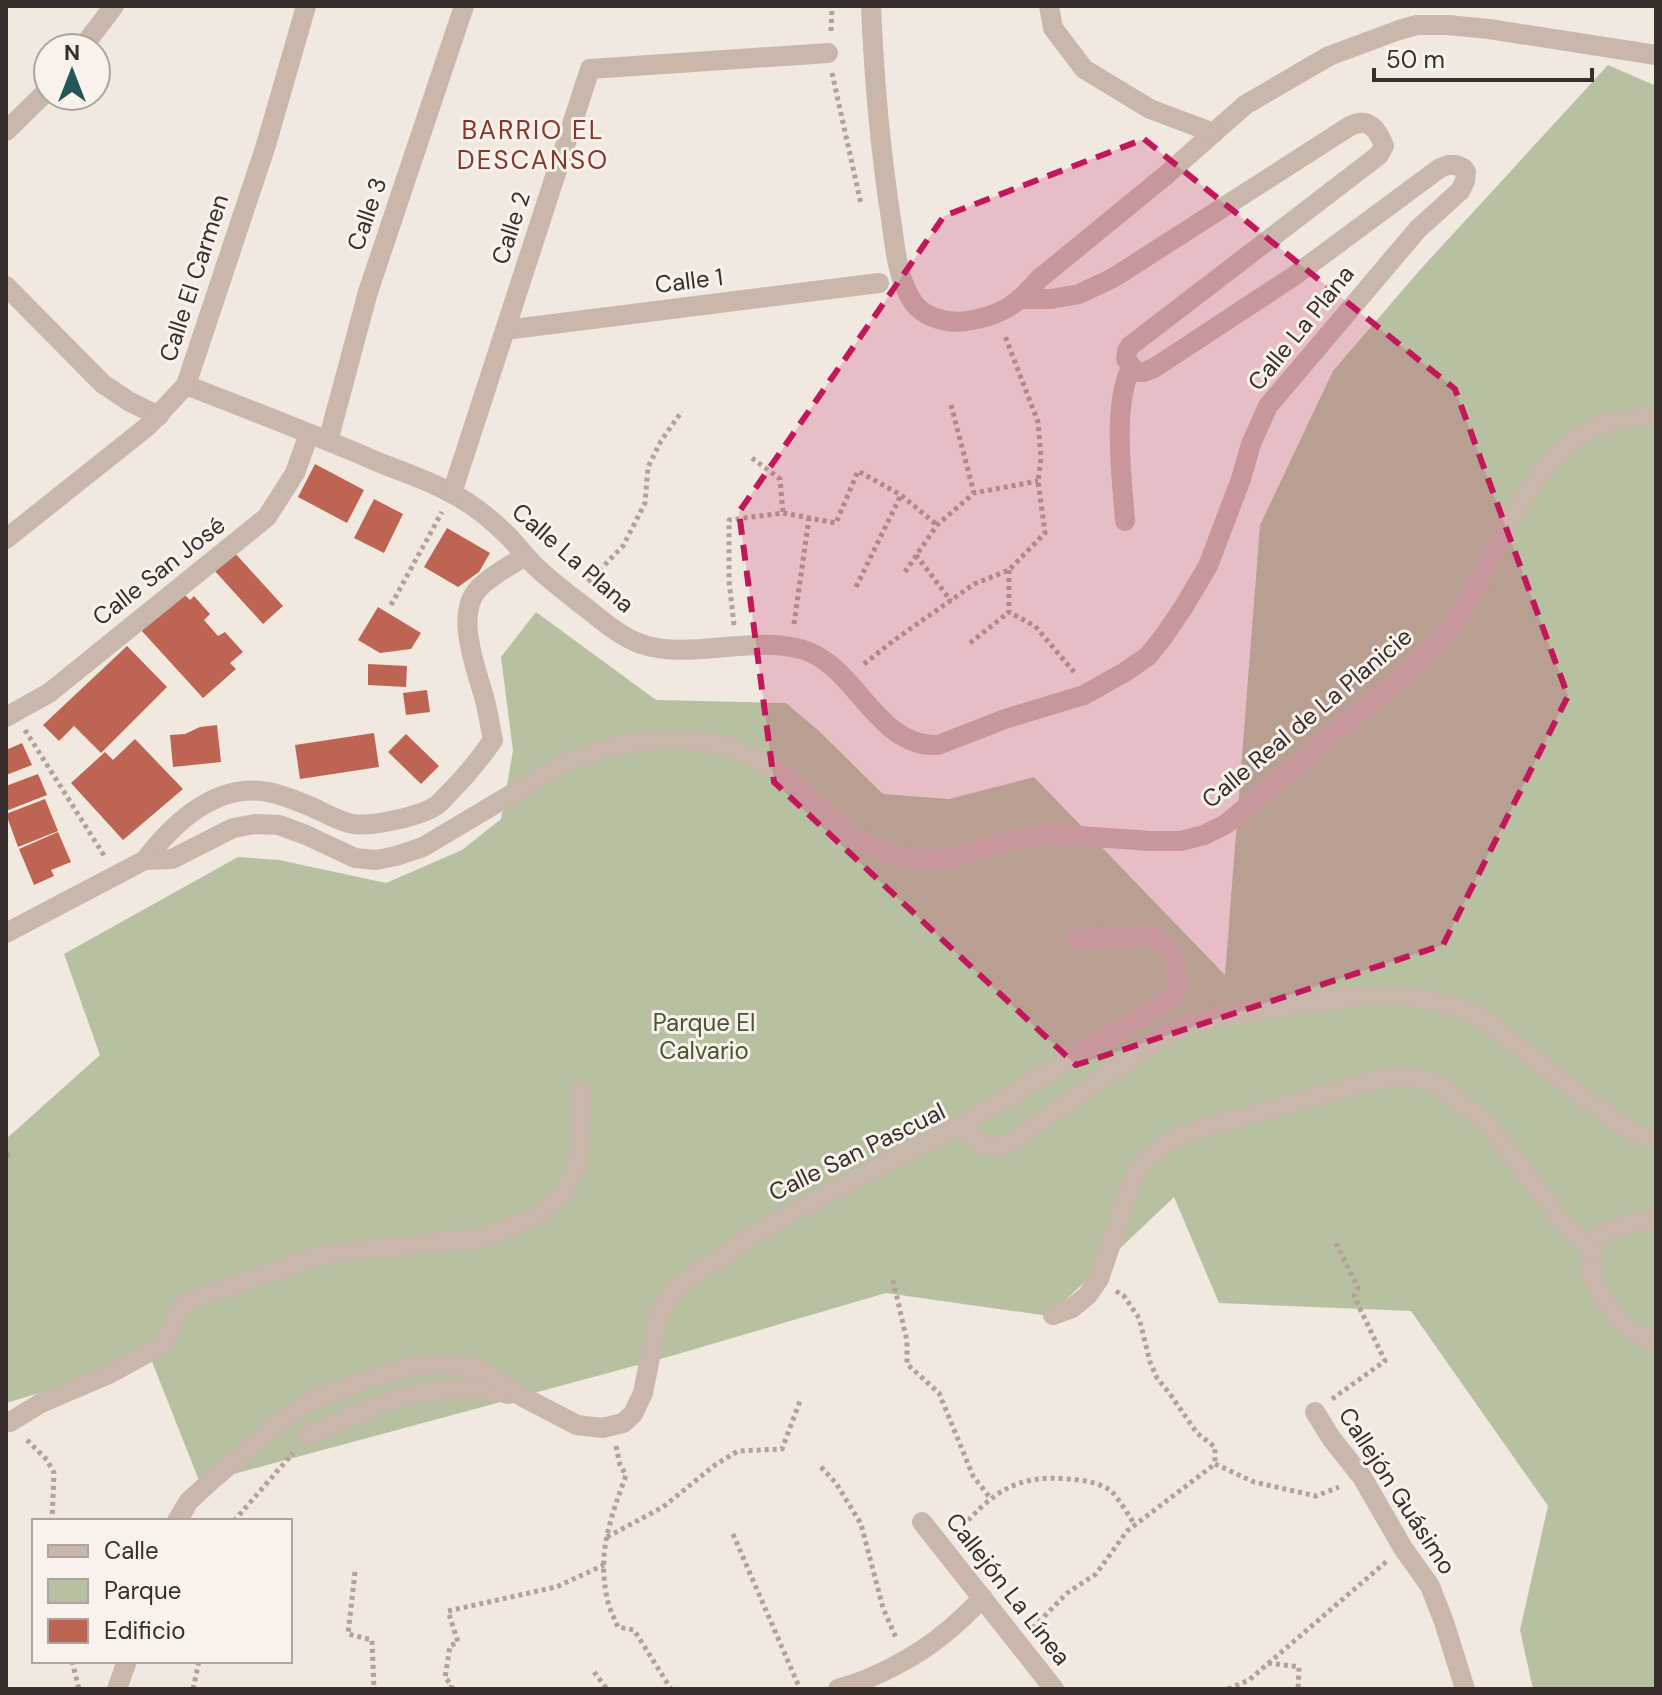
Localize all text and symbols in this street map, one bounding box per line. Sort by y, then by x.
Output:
north arrow [32,32,112,112]
scale bar [1374,32,1592,82]
text: N [64,38,80,67]
text: 50 m [1386,44,1445,75]
district label: BARRIO EL DESCANSO [457,113,609,177]
street label: Calle 3 [340,173,393,254]
street label: Calle 2 [484,187,537,268]
street label: Calle El Carmen [152,190,235,365]
street label: Calle La Plana [1241,259,1361,397]
street label: Calle 1 [653,261,725,300]
street label: Calle La Plana [506,496,641,619]
street label: Calle San José [86,509,231,632]
street label: Calle Real de La Planicie [1195,621,1418,815]
park label: Parque El Calvario [653,1007,755,1066]
street label: Calle San Pascual [763,1095,950,1208]
street label: Callejón Guásimo [1332,1401,1463,1580]
street label: Callejón La Línea [939,1506,1078,1671]
legend [32,1519,292,1663]
text: Calle [104,1535,159,1566]
text: Parque [104,1575,181,1606]
text: Edificio [104,1615,186,1646]

